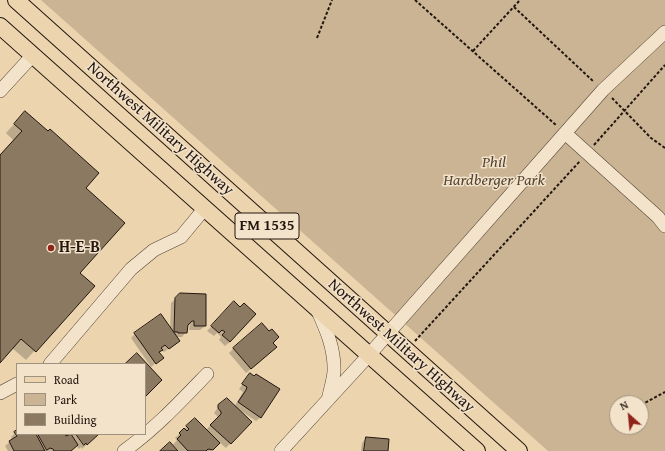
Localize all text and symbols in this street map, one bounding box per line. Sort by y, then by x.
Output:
street label: Northwest Military Highway [83,58,237,200]
park label: Phil Hardberger Park [443,153,545,191]
road number: FM 1535 [235,213,299,239]
place label: H-E-B [59,238,100,258]
marker: H-E-B [46,243,56,253]
street label: Northwest Military Highway [324,275,478,417]
legend [16,363,146,435]
text: Road [54,371,79,388]
text: Park [54,391,77,408]
north arrow [609,395,649,435]
text: N [617,396,631,414]
text: Building [54,411,97,428]

